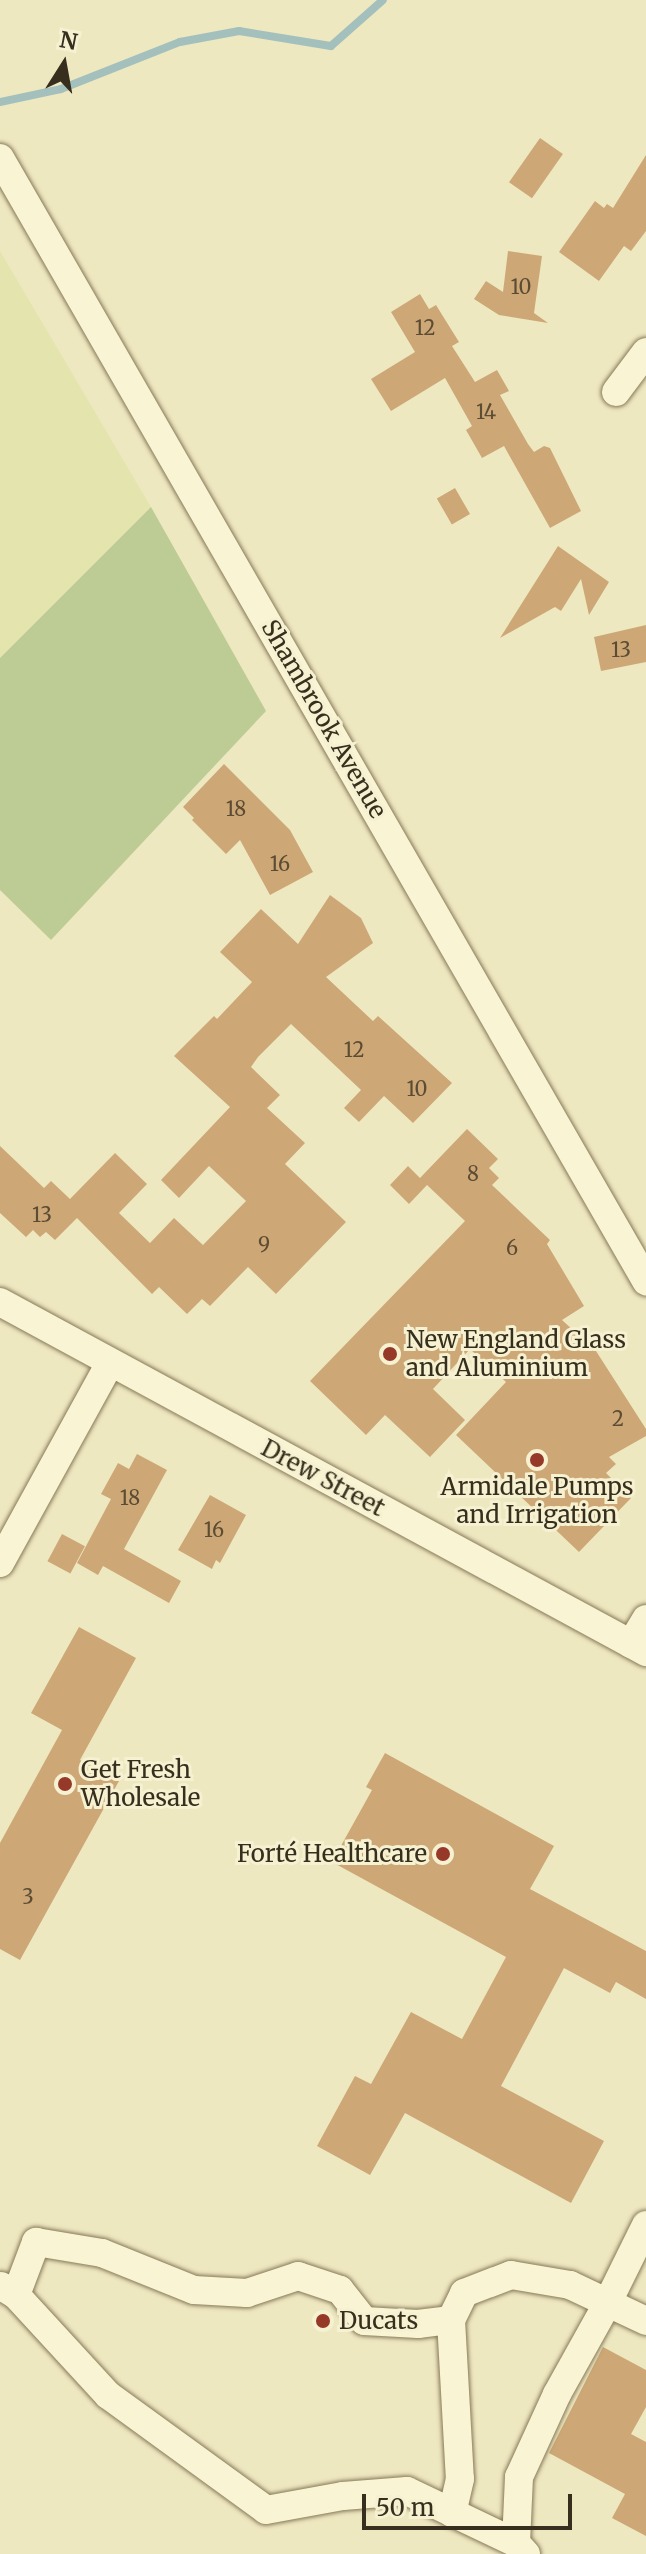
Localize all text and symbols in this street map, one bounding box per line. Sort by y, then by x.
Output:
north arrow [24,24,104,104]
text: N [57,25,80,56]
house number: 10 [510,274,532,298]
house number: 12 [415,315,435,339]
house number: 14 [476,399,496,423]
street label: Shambrook Avenue [255,615,393,823]
house number: 13 [611,637,631,661]
house number: 18 [226,796,246,820]
house number: 16 [270,851,290,875]
house number: 12 [344,1037,364,1061]
house number: 10 [406,1076,428,1100]
house number: 8 [467,1161,479,1185]
house number: 13 [32,1202,52,1226]
house number: 9 [258,1232,270,1256]
house number: 6 [506,1235,518,1259]
place label: New England Glass and Aluminium [406,1326,626,1382]
marker: New England Glass and Aluminium [381,1345,399,1363]
house number: 2 [612,1406,624,1430]
street label: Drew Street [256,1433,390,1523]
marker: Armidale Pumps and Irrigation [528,1451,546,1469]
place label: Armidale Pumps and Irrigation [440,1473,634,1529]
house number: 18 [120,1485,140,1509]
house number: 16 [204,1517,224,1541]
place label: Get Fresh Wholesale [81,1756,200,1812]
marker: Get Fresh Wholesale [56,1775,74,1793]
place label: Forté Healthcare [237,1840,427,1868]
marker: Forté Healthcare [434,1845,452,1863]
house number: 3 [22,1884,34,1908]
place label: Ducats [339,2307,418,2335]
marker: Ducats [314,2312,332,2330]
scale bar [366,2478,576,2528]
text: 50 m [376,2492,435,2523]

